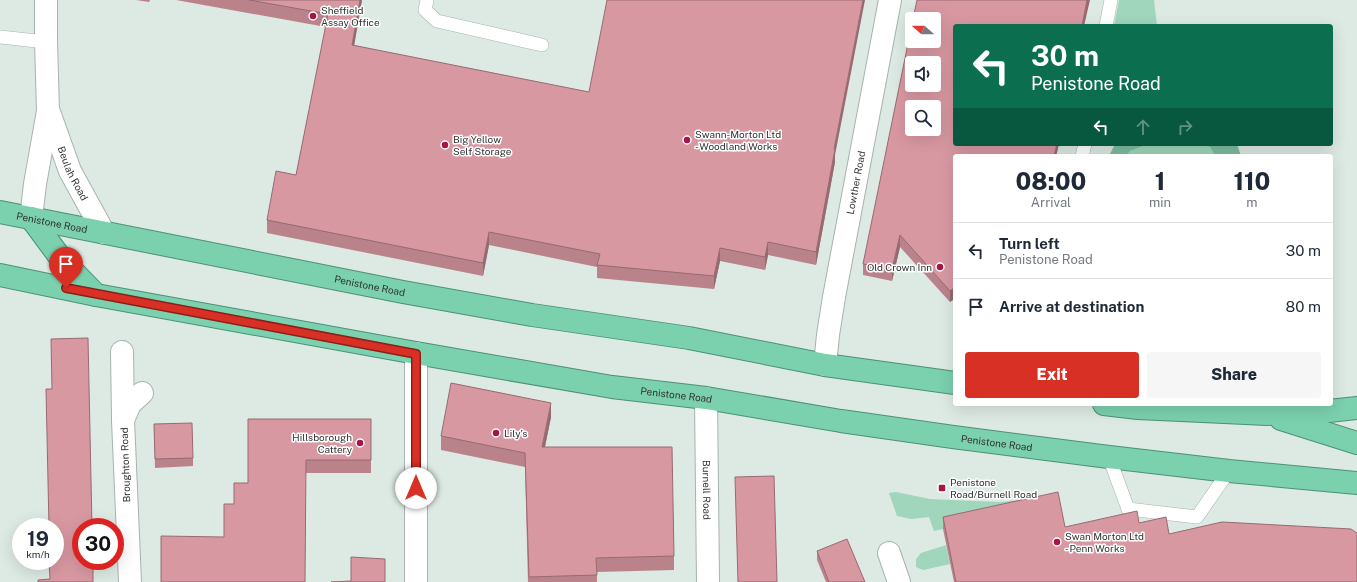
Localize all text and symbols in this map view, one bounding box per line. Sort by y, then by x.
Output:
place label: Sheffield Assay Office [321,4,380,28]
marker: Sheffield Assay Office [308,11,318,21]
north arrow [905,12,941,48]
map controls [905,12,941,136]
text: 30 m [1031,39,1099,72]
icon: left [965,40,1017,92]
button: sound [905,56,941,92]
text: Penistone Road [1031,73,1161,94]
button: search [905,100,941,136]
icon: left [1090,116,1112,138]
icon: ahead [1132,116,1154,138]
icon: right [1174,116,1196,138]
place label: Swann-Morton Ltd - Woodland Works [695,128,781,152]
place label: Big Yellow Self Storage [453,133,512,157]
marker: Swann-Morton Ltd - Woodland Works [682,135,692,145]
marker: Big Yellow Self Storage [440,140,450,150]
street label: Beulah Road [56,145,91,203]
street label: Lowther Road [844,150,867,215]
text: 08:00 [1016,167,1086,195]
text: 1 [1155,167,1165,195]
text: 110 [1234,167,1270,195]
text: Arrival [1031,195,1071,210]
text: min [1149,195,1171,210]
text: m [1246,195,1258,210]
street label: Penistone Road [15,209,89,235]
text: Turn left [999,235,1060,252]
icon: left [965,240,987,262]
text: 30 m [1286,242,1321,259]
pin [49,247,83,288]
text: Penistone Road [999,252,1093,267]
icon: arrive [55,253,77,275]
place label: Old Crown Inn [867,261,932,273]
marker: Old Crown Inn [935,262,945,272]
street label: Penistone Road [333,272,406,298]
icon: arrive [965,296,987,318]
text: Arrive at destination [999,298,1144,315]
text: 80 m [1286,298,1321,315]
button: Exit [965,352,1139,398]
button: Share [1147,352,1321,398]
street label: Penistone Road [640,384,713,405]
street label: Broughton Road [118,427,132,503]
place label: Lily’s [504,427,527,439]
marker: Lily’s [491,428,501,438]
place label: Hillsborough Cattery [292,431,353,455]
street label: Penistone Road [960,432,1033,453]
marker: Hillsborough Cattery [355,438,365,448]
street label: Burnell Road [701,460,713,520]
position arrow [395,467,437,509]
place label: Penistone Road/Burnell Road [950,476,1037,500]
marker: Penistone Road/Burnell Road [937,483,947,493]
speed limit sign: 30 [72,518,124,570]
text: 19 [27,527,49,551]
place label: Swan Morton Ltd - Penn Works [1065,530,1144,554]
marker: Swan Morton Ltd - Penn Works [1052,537,1062,547]
text: km/h [26,548,50,560]

